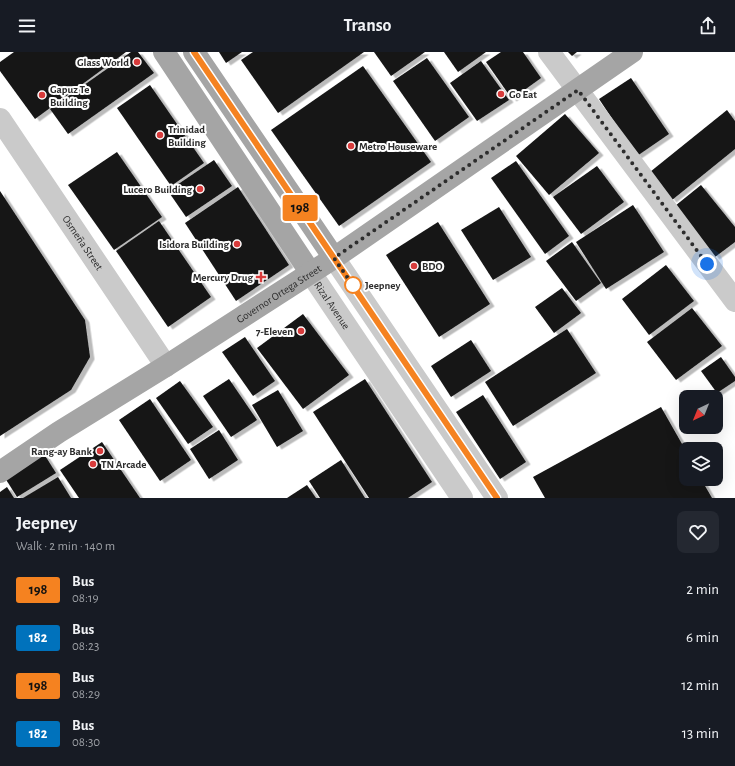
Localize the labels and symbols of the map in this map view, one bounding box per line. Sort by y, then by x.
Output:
place label: Glass World [77,57,129,68]
marker: Glass World [132,57,142,67]
place label: Gapuz Te Building [50,84,90,108]
marker: Go Eat [496,89,506,99]
place label: Go Eat [509,89,537,100]
marker: Gapuz Te Building [37,90,47,100]
place label: Trinidad Building [168,124,206,148]
marker: Trinidad Building [155,130,165,140]
marker: Metro Houseware [346,141,356,151]
place label: Metro Houseware [359,141,437,152]
place label: Lucero Building [123,184,192,195]
marker: Lucero Building [195,184,205,194]
line badge: 198 [277,195,323,221]
street label: Osmeña Street [60,214,105,273]
place label: Isidora Building [159,239,229,250]
marker: Isidora Building [232,239,242,249]
your location [697,254,717,274]
marker: BDO [409,261,419,271]
place label: BDO [422,261,443,272]
street label: Governor Ortega Street [235,263,324,325]
place label: Mercury Drug [193,272,253,283]
marker: Mercury Drug [256,272,266,282]
marker: Jeepney [344,276,362,294]
street label: Rizal Avenue [312,280,352,331]
place label: Jeepney [365,280,400,291]
place label: 7-Eleven [256,326,293,337]
marker: 7-Eleven [296,326,306,336]
north arrow [679,390,723,434]
place label: Rang-ay Bank [31,446,93,457]
marker: Rang-ay Bank [95,446,105,456]
marker: TN Arcade [88,459,98,469]
place label: TN Arcade [101,459,147,470]

